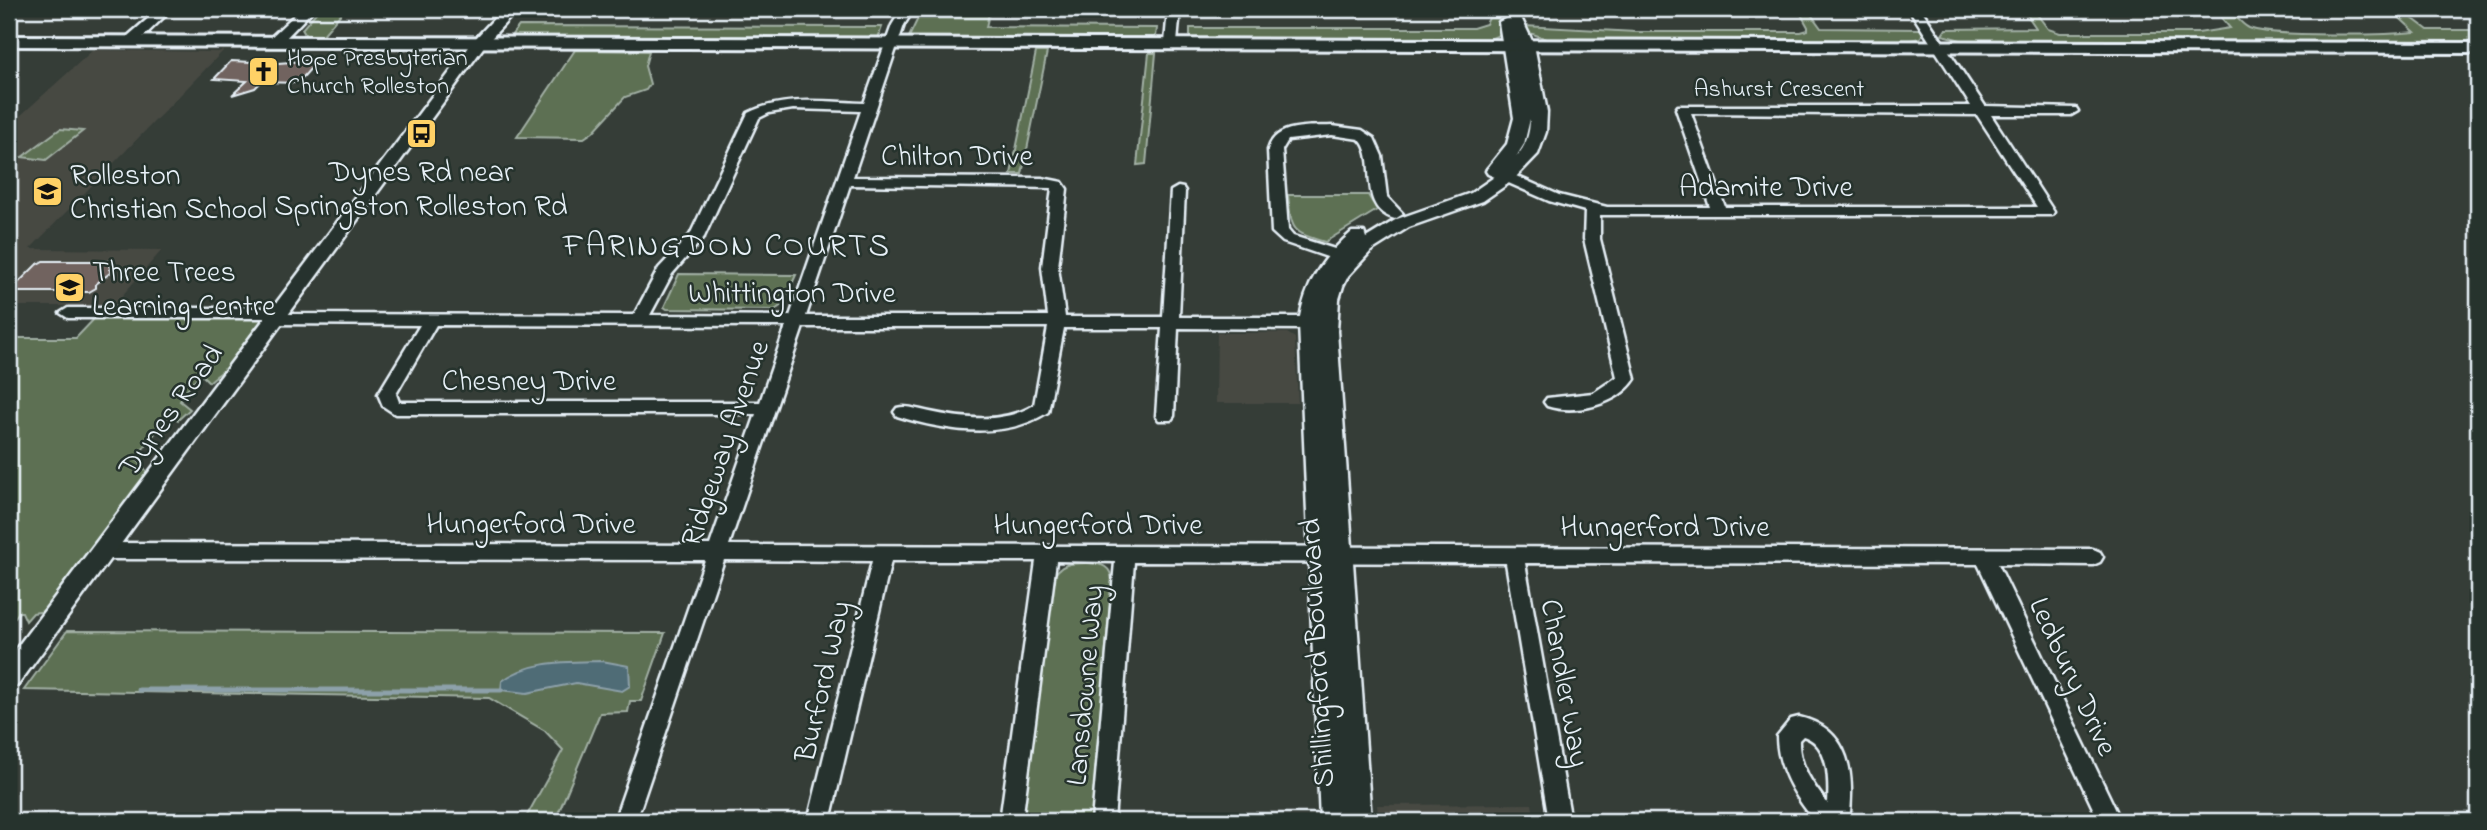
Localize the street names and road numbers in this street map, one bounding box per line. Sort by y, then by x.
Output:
street label: Ashurst Crescent [1694,73,1864,108]
street label: Chilton Drive [881,136,1033,180]
street label: Adamite Drive [1679,167,1853,211]
street label: Whittington Drive [688,273,896,317]
street label: Ridgeway Avenue [671,334,783,553]
street label: Dynes Road [109,336,236,488]
street label: Chesney Drive [442,361,617,405]
street label: Hungerford Drive [426,504,636,548]
street label: Hungerford Drive [993,505,1203,549]
street label: Hungerford Drive [1560,507,1770,551]
street label: Shillingford Boulevard [1290,517,1348,788]
street label: Lansdowne Way [1056,583,1118,787]
street label: Ledbury Drive [2015,591,2127,764]
street label: Chandler Way [1527,596,1599,771]
street label: Burford Way [785,597,865,768]

